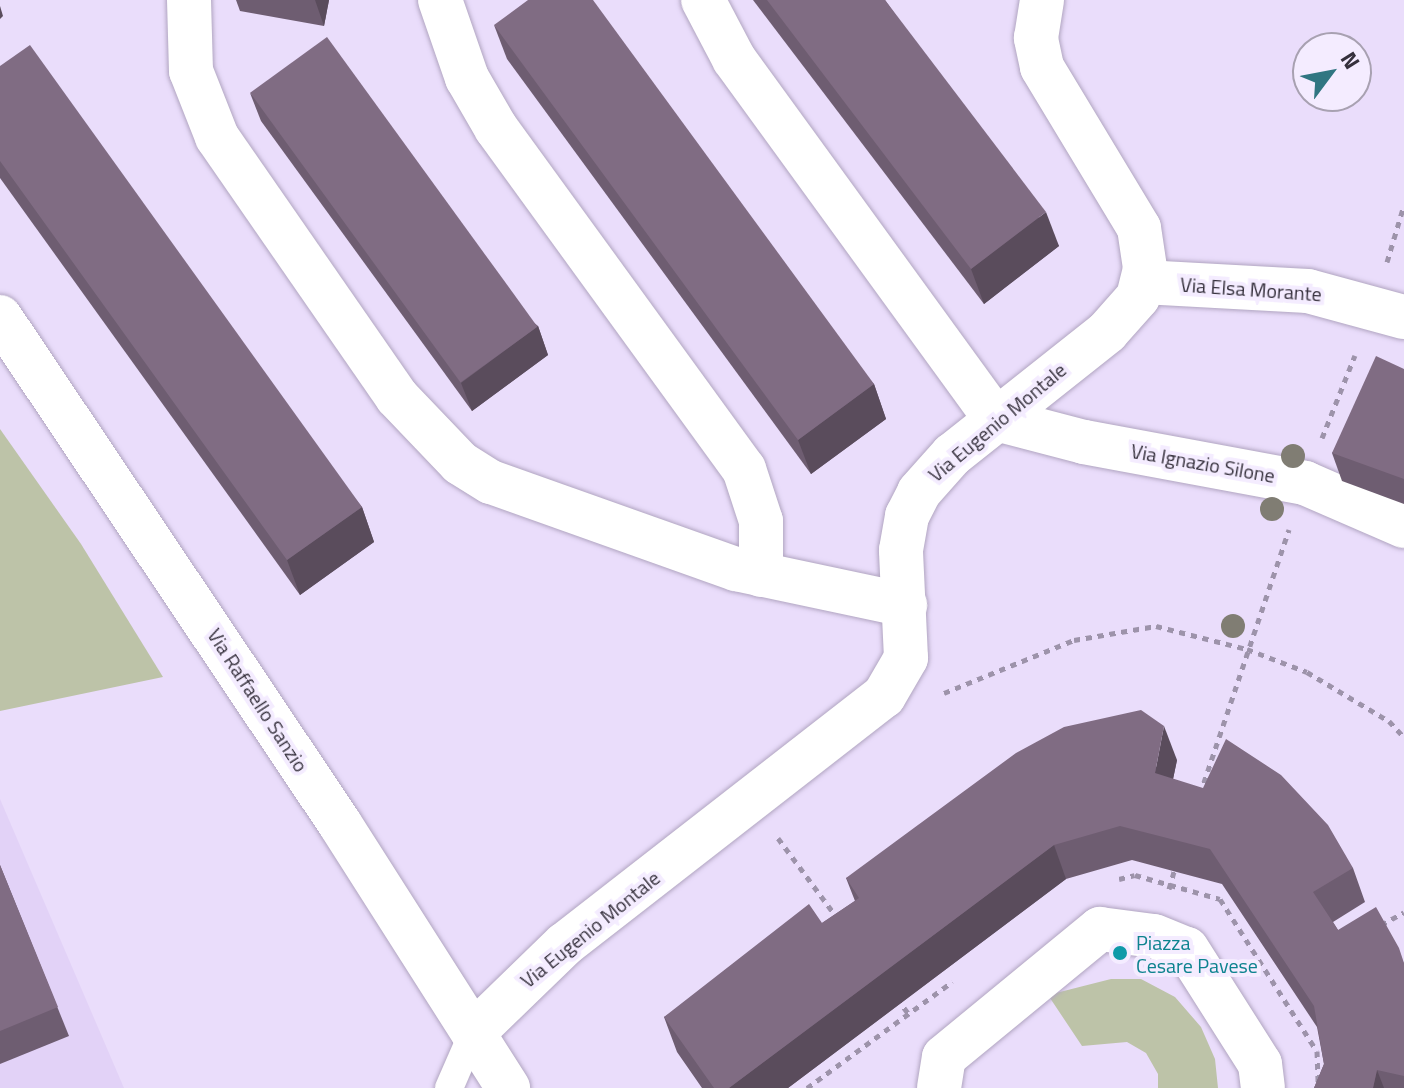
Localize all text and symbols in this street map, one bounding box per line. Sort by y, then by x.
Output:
north arrow [1292,32,1372,112]
text: N [1332,45,1369,76]
street label: Via Elsa Morante [1179,272,1323,306]
street label: Via Eugenio Montale [923,357,1071,487]
street label: Via Ignazio Silone [1129,439,1277,487]
street label: Via Raffaello Sanzio [203,624,313,776]
street label: Via Eugenio Montale [516,866,664,992]
place label: Piazza Cesare Pavese [1136,930,1258,977]
marker: Piazza Cesare Pavese [1111,944,1129,962]

